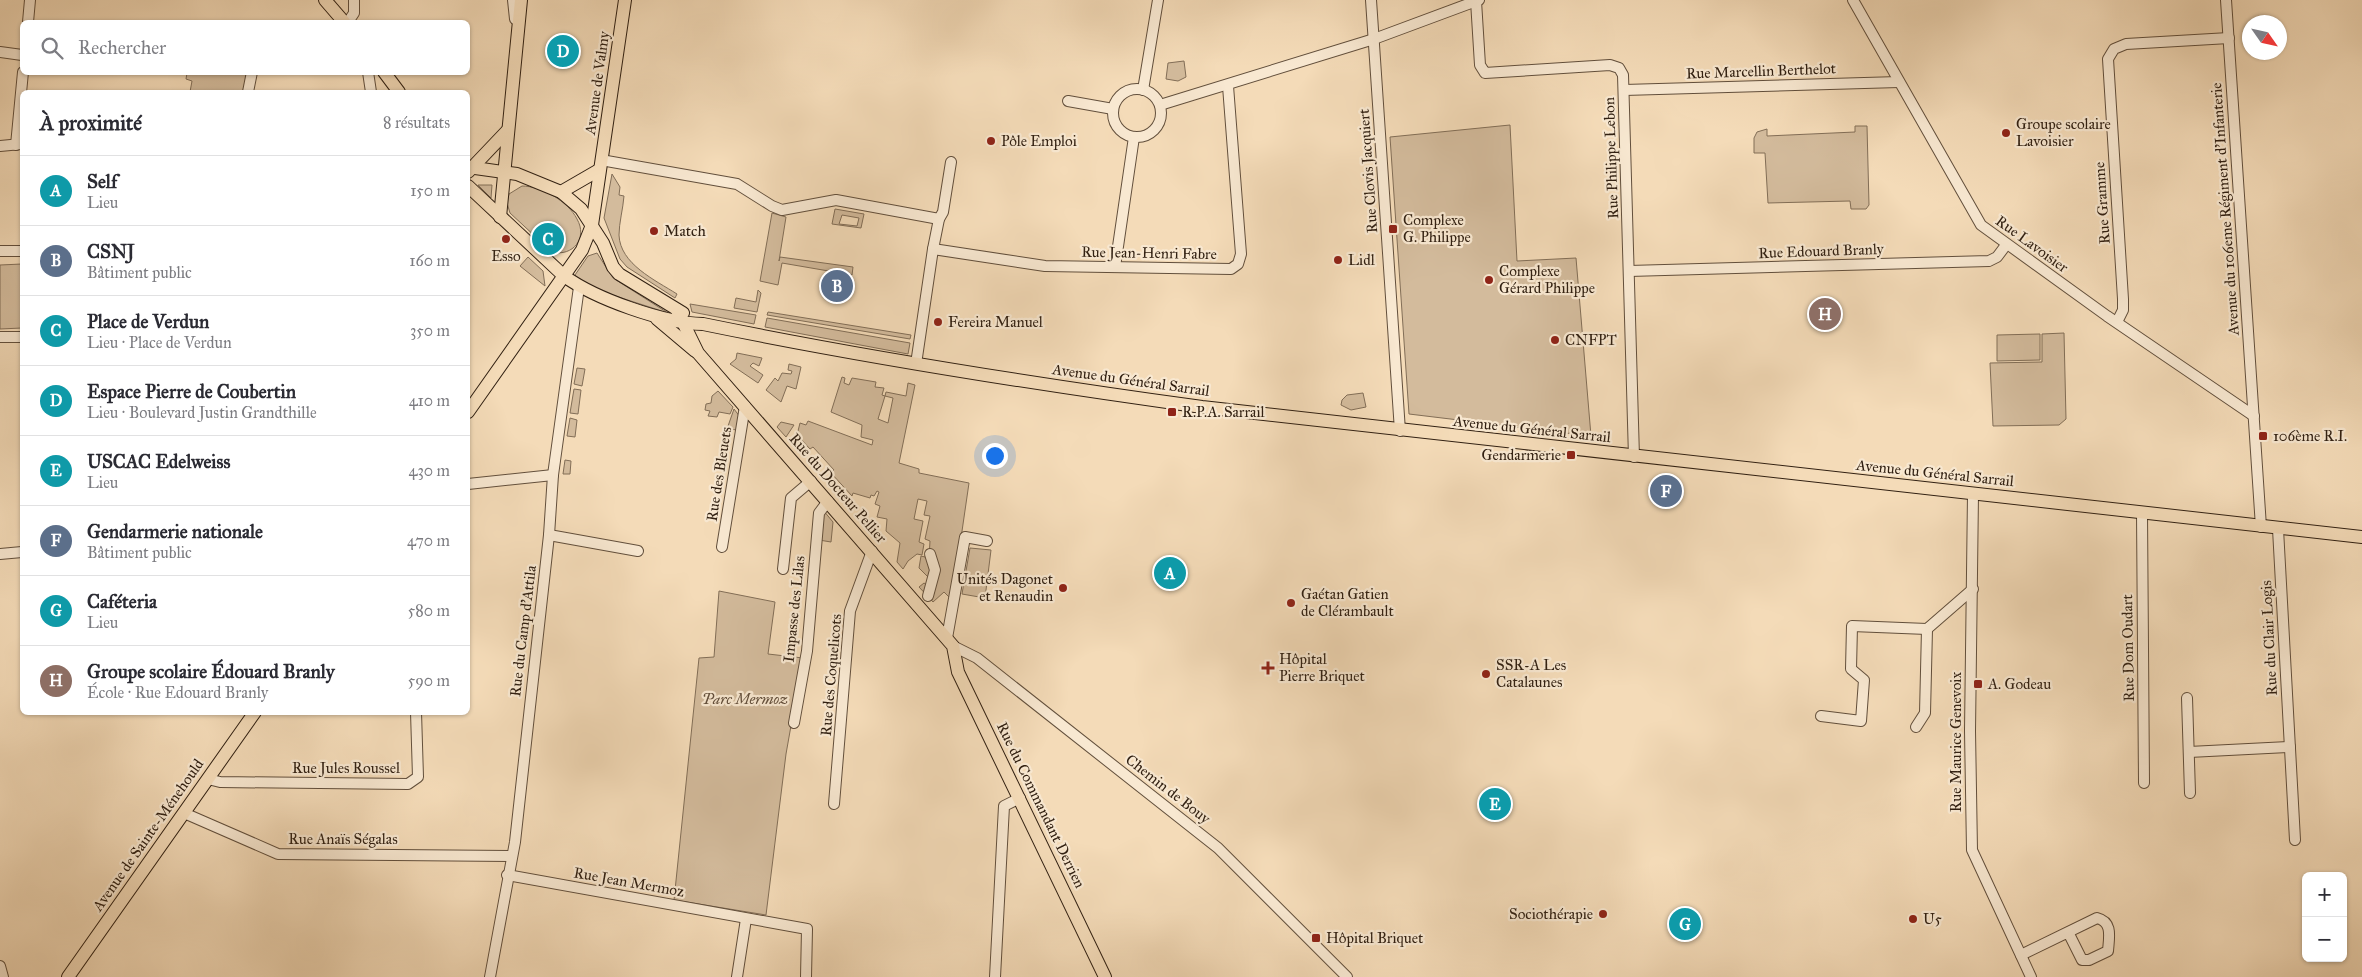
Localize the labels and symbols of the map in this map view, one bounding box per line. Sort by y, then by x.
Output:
north arrow [2242,15,2287,60]
street label: Avenue de Valmy [581,29,613,137]
pin: D [547,32,579,70]
street label: Rue Marcellin Berthelot [1686,59,1837,83]
street label: Avenue du 106eme Régiment d'Infanterie [2207,82,2243,337]
street label: Rue Philippe Lebon [1600,97,1622,219]
street label: Rue Clovis Jacquiert [1355,108,1382,234]
place label: Groupe scolaire Lavoisier [2016,115,2111,150]
marker: Groupe scolaire Lavoisier [2000,127,2012,139]
place label: Pôle Emploi [1001,132,1077,150]
marker: Pôle Emploi [985,135,997,147]
street label: Rue Gramme [2090,161,2114,245]
place label: Complexe G. Philippe [1403,211,1471,246]
street label: Rue Lavoisier [1992,212,2072,277]
pin: C [532,220,564,258]
place label: Match [664,222,706,240]
marker: Complexe G. Philippe [1387,223,1399,235]
marker: Match [648,225,660,237]
marker: Esso [500,233,512,245]
street label: Rue Edouard Branly [1758,240,1885,262]
street label: Rue Jean-Henri Fabre [1081,243,1217,264]
place label: Esso [491,247,521,265]
place label: Lidl [1348,251,1376,269]
marker: Lidl [1332,254,1344,266]
place label: Complexe Gérard Philippe [1499,262,1595,297]
pin: B [821,267,853,305]
marker: Complexe Gérard Philippe [1483,274,1495,286]
pin: H [1809,295,1841,333]
place label: Fereira Manuel [948,313,1044,331]
marker: Fereira Manuel [932,316,944,328]
place label: CNFPT [1565,331,1617,349]
marker: CNFPT [1549,334,1561,346]
street label: Avenue du Général Sarrail [1050,360,1212,400]
place label: R.P.A. Sarrail [1182,403,1266,421]
marker: R.P.A. Sarrail [1166,406,1178,418]
street label: Avenue du Général Sarrail [1451,412,1613,446]
street label: Rue des Bleuets [703,425,735,523]
place label: 106ème R.I. [2273,427,2347,445]
street label: Rue du Docteur Pellier [785,429,891,547]
marker: 106ème R.I. [2257,430,2269,442]
your location [982,443,1008,469]
place label: Gendarmerie [1481,446,1561,464]
marker: Gendarmerie [1565,449,1577,461]
street label: Avenue du Général Sarrail [1854,456,2016,490]
pin: F [1650,472,1682,510]
pin: A [1154,554,1186,592]
street label: Impasse des Lilas [779,555,809,663]
street label: Rue du Camp d'Attila [506,564,540,698]
place label: Unités Dagonet et Renaudin [957,570,1054,605]
street label: Rue du Clair Logis [2257,580,2281,696]
marker: Unités Dagonet et Renaudin [1057,582,1069,594]
place label: Gaétan Gatien de Clérambault [1301,585,1395,620]
street label: Rue Dom Oudart [2118,593,2138,702]
marker: Gaétan Gatien de Clérambault [1285,597,1297,609]
street label: Rue des Coquelicots [817,613,846,737]
place label: Hôpital Pierre Briquet [1279,650,1365,686]
place label: SSR-A Les Catalaunes [1496,656,1566,691]
marker: Hôpital Pierre Briquet [1261,661,1275,675]
marker: SSR-A Les Catalaunes [1480,668,1492,680]
street label: Rue Maurice Genevoix [1947,672,1965,812]
place label: A. Godeau [1987,675,2051,693]
marker: A. Godeau [1972,678,1984,690]
park label: Parc Mermoz [702,690,788,708]
street label: Rue du Commandant Derrien [993,719,1089,891]
street label: Chemin de Bouy [1122,750,1215,828]
street label: Avenue de Sainte-Ménehould [88,755,208,915]
street label: Rue Jules Roussel [292,759,401,778]
pin: E [1479,785,1511,823]
street label: Rue Anaïs Ségalas [288,830,398,848]
street label: Rue Jean Mermoz [572,863,686,902]
place label: Sociothérapie [1509,905,1593,923]
pin: G [1669,905,1701,943]
marker: Sociothérapie [1597,908,1609,920]
place label: U5 [1923,910,1942,928]
marker: U5 [1907,913,1919,925]
place label: Hôpital Briquet [1326,929,1424,948]
marker: Hôpital Briquet [1310,932,1322,944]

